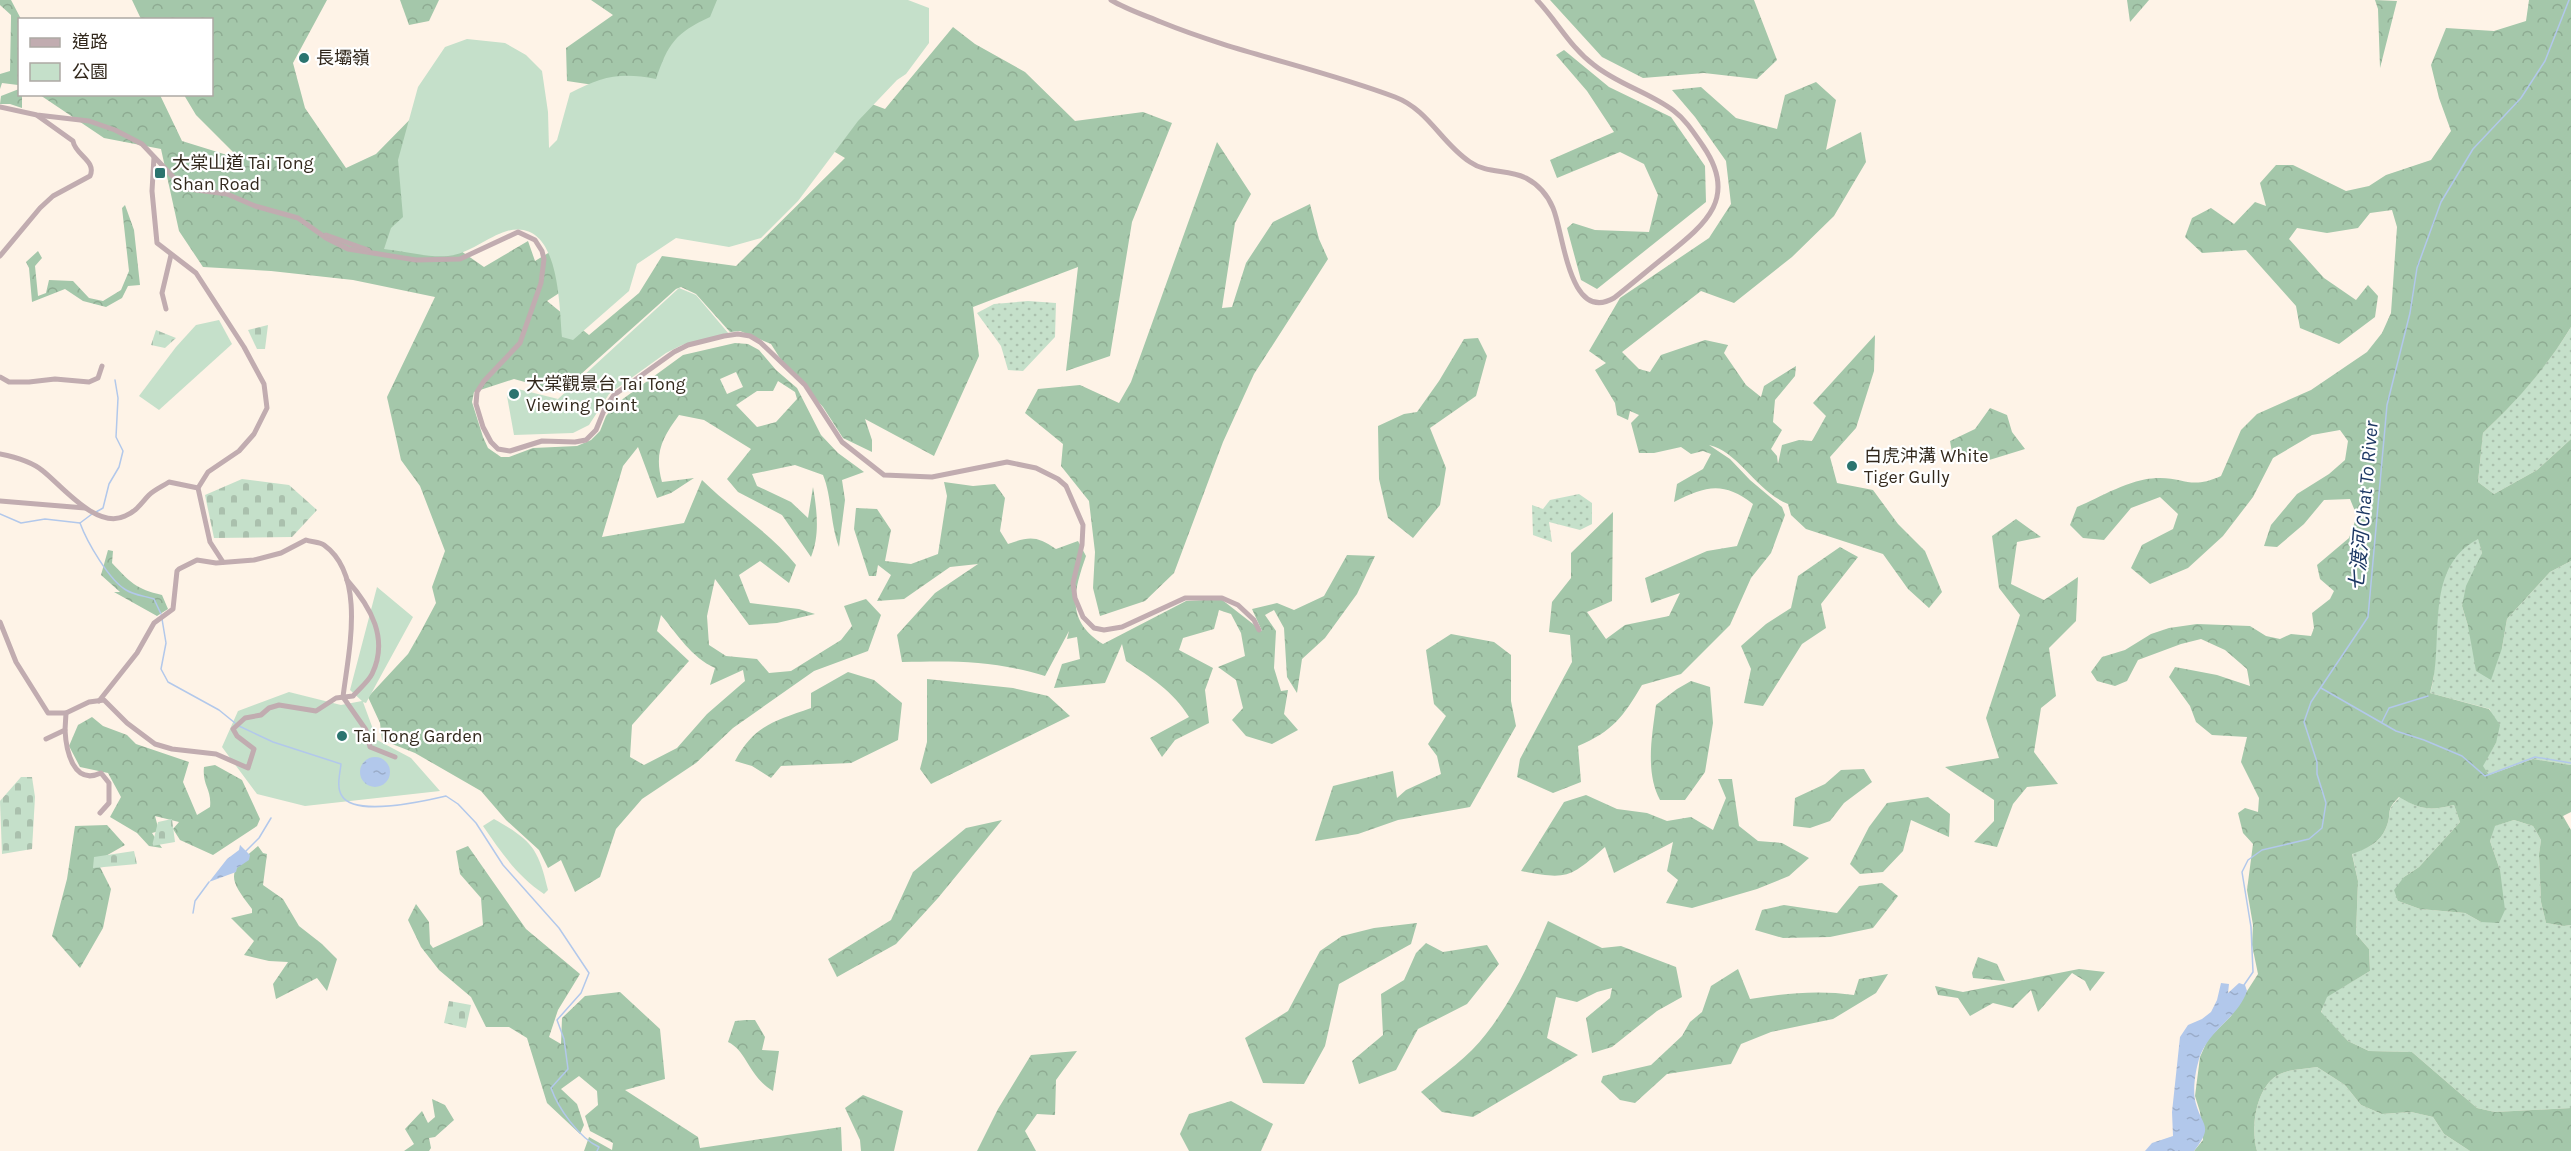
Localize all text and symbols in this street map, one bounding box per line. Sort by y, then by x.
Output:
legend [18,18,213,96]
text: 道路 [72,31,108,53]
place label: 長壩嶺 [316,47,370,69]
marker: 長壩嶺 [297,51,311,65]
text: 公園 [72,61,108,83]
place label: 大棠山道 Tai Tong Shan Road [172,152,314,195]
marker: 大棠山道 Tai Tong Shan Road [153,166,167,180]
place label: 大棠觀景台 Tai Tong Viewing Point [526,373,686,416]
marker: 大棠觀景台 Tai Tong Viewing Point [507,387,521,401]
water label: 七渡河 Chat To River [2345,419,2383,592]
place label: 白虎沖溝 White Tiger Gully [1864,445,1989,488]
marker: 白虎沖溝 White Tiger Gully [1845,459,1859,473]
place label: Tai Tong Garden [354,725,483,747]
marker: Tai Tong Garden [335,729,349,743]

